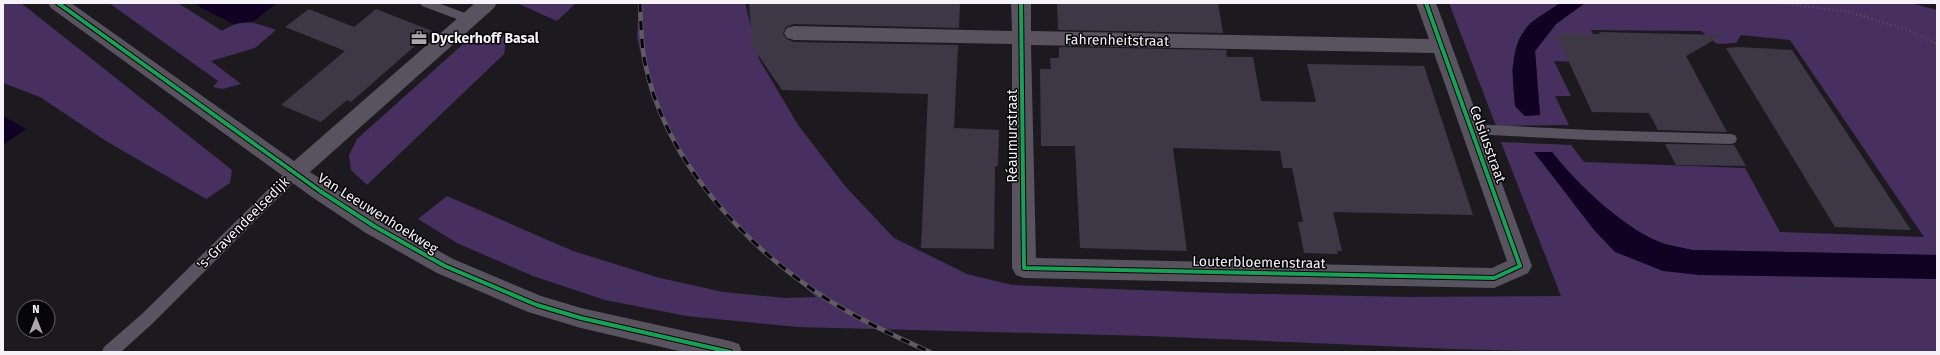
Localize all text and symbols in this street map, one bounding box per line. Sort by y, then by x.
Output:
office icon: Dyckerhoff Basal [410,29,428,47]
place label: Dyckerhoff Basal [431,30,540,47]
street label: Fahrenheitstraat [1065,31,1170,50]
street label: Réaumurstraat [1004,88,1021,183]
street label: Celsiusstraat [1466,103,1510,186]
street label: Van Leeuwenhoekweg [314,169,442,258]
street label: 's-Gravendeelsedijk [193,173,294,273]
street label: Louterbloemenstraat [1192,253,1327,272]
north arrow [16,299,56,339]
text: N [32,303,40,316]

